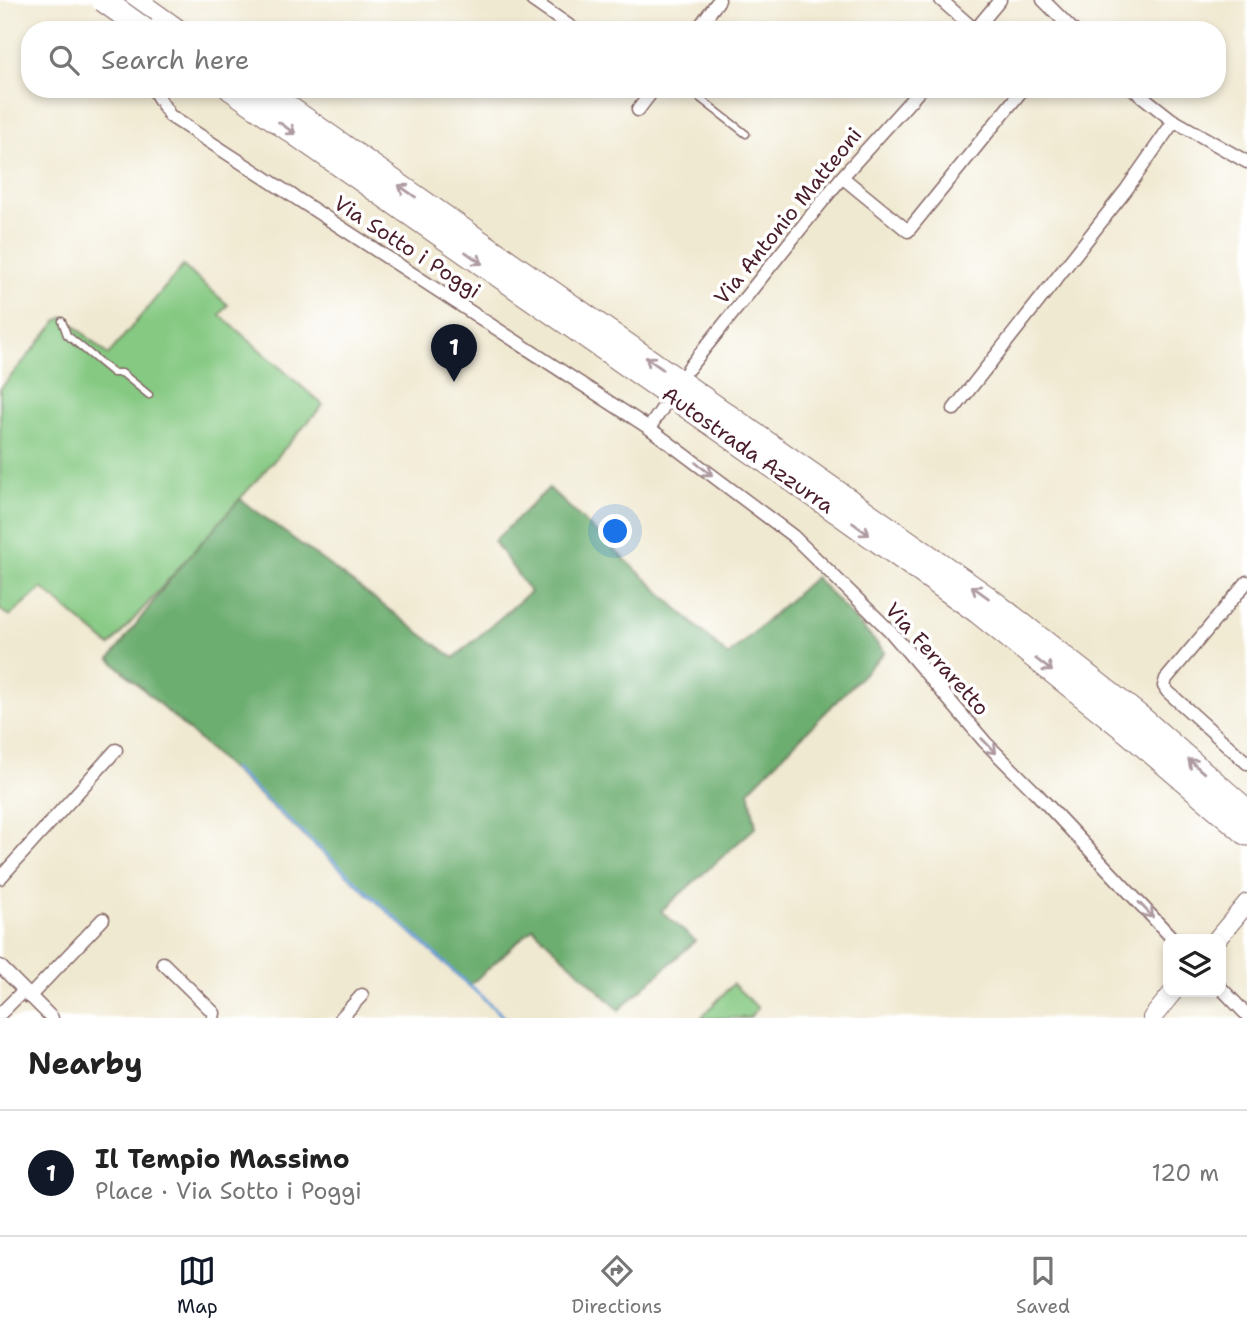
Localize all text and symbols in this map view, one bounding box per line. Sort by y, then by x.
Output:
search box [21,21,1226,98]
icon: search [45,41,83,79]
text: Search here [101,42,250,77]
one-way arrow [277,121,296,135]
street label: Via Antonio Matteoni [708,122,868,310]
one-way arrow [398,184,417,198]
street label: Via Sotto i Poggi [328,189,486,305]
one-way arrow [464,251,483,265]
pin: 1 [431,324,477,382]
one-way arrow [645,356,664,370]
street label: Autostrada Azzurra [657,380,839,520]
one-way arrow [694,462,713,476]
your location [598,514,632,548]
one-way arrow [851,522,870,536]
one-way arrow [971,585,990,600]
street label: Via Ferraretto [879,596,995,722]
one-way arrow [1034,657,1052,672]
one-way arrow [981,737,998,754]
one-way arrow [1187,758,1205,774]
one-way arrow [1138,901,1155,918]
map controls [1163,934,1226,997]
button: layers [1163,934,1226,997]
text: Nearby [28,1043,143,1084]
text: Il Tempio Massimo [95,1141,350,1176]
text: 1 [46,1158,56,1188]
text: 120 m [1151,1158,1219,1188]
text: Place · Via Sotto i Poggi [95,1176,362,1206]
tab: Map [177,1252,218,1319]
tab: Directions [572,1252,662,1319]
tab: Saved [1016,1252,1070,1319]

